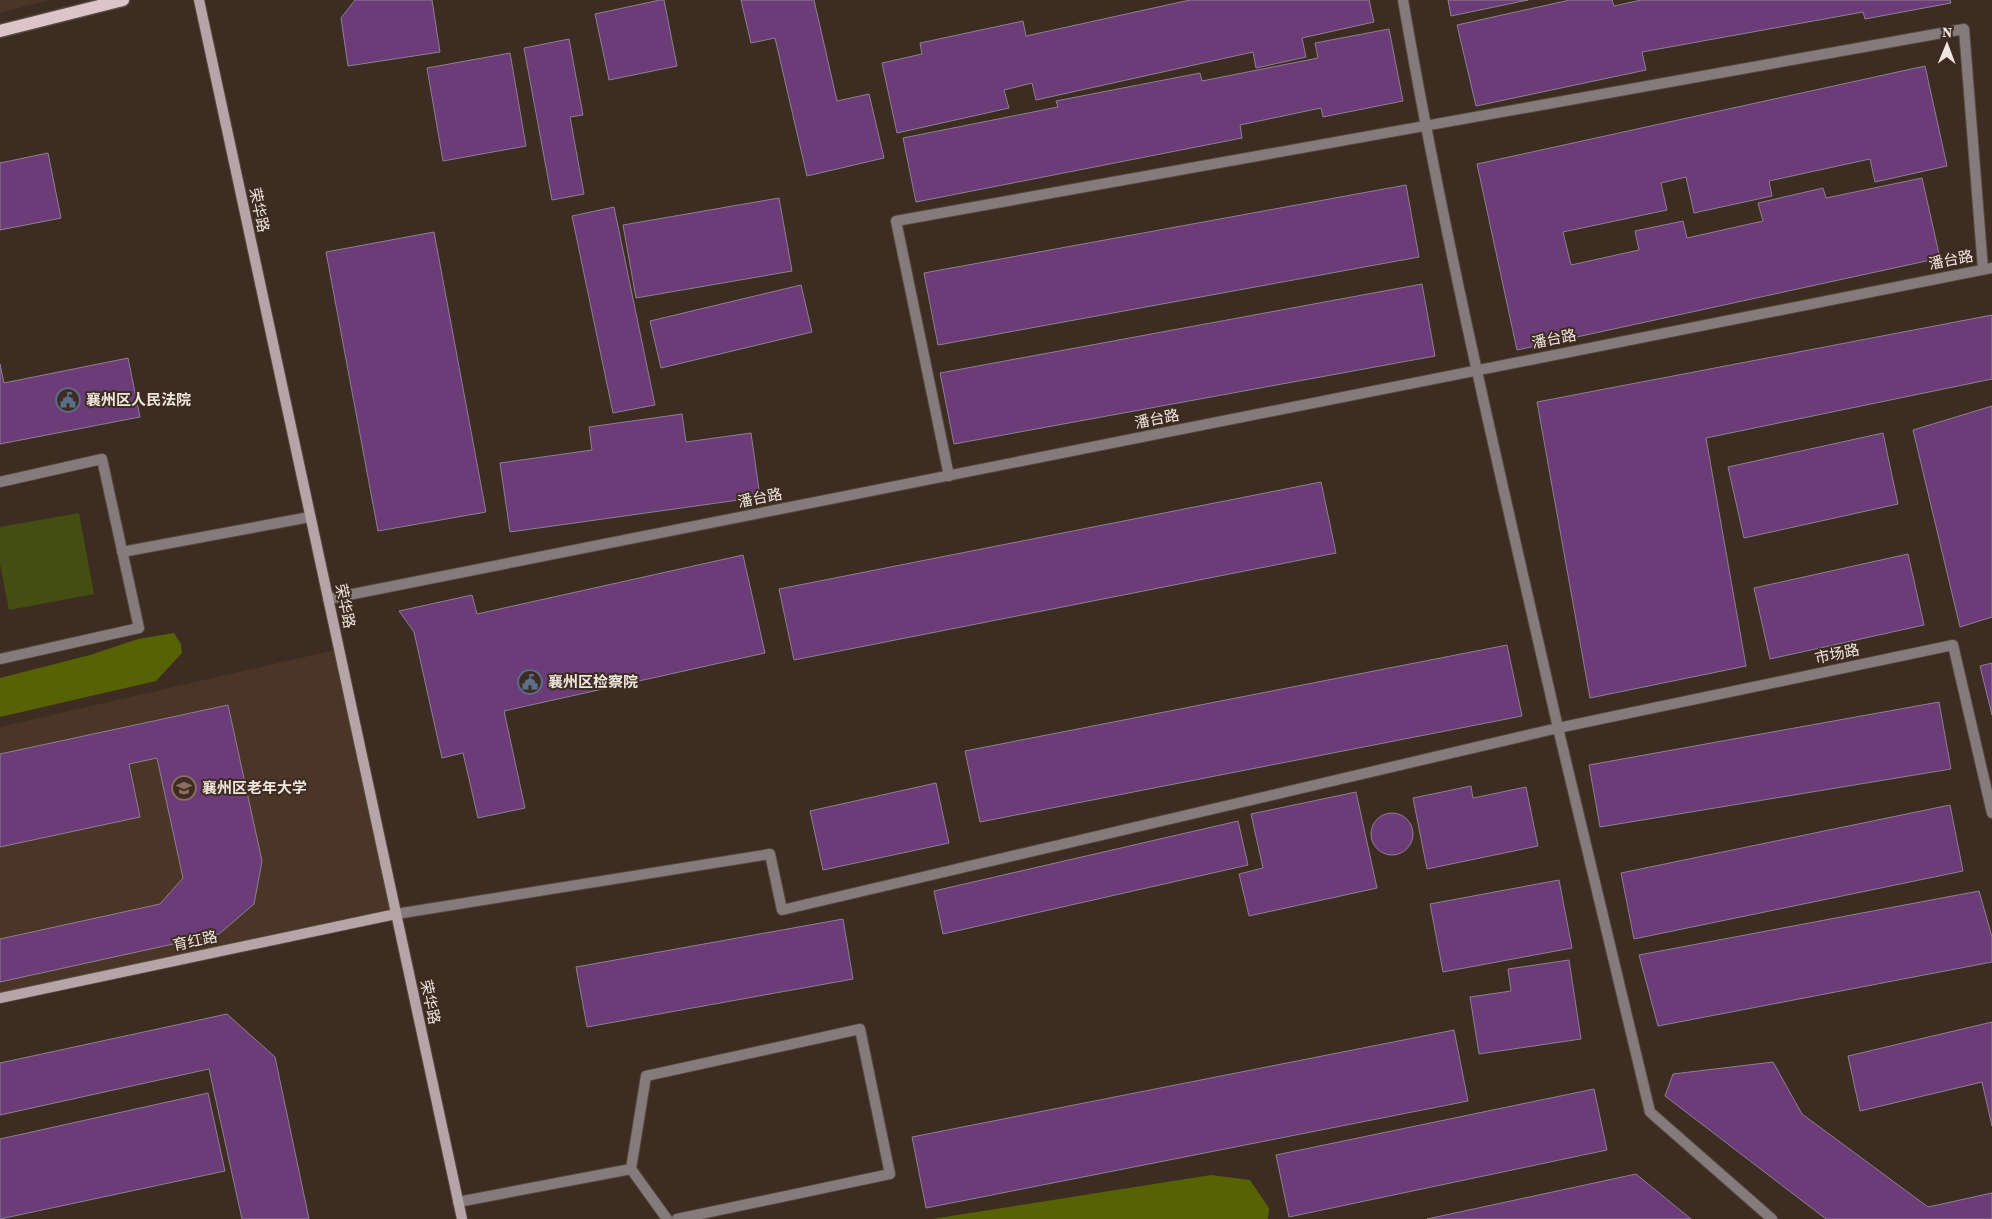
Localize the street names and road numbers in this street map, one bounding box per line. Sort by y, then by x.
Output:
street label: 荣华路 [245,186,274,234]
street label: 潘台路 [1927,245,1975,274]
street label: 潘台路 [1530,324,1578,353]
street label: 潘台路 [1133,404,1181,433]
street label: 潘台路 [736,483,784,512]
street label: 荣华路 [331,582,360,630]
street label: 市场路 [1813,639,1861,668]
street label: 育红路 [171,926,219,955]
street label: 荣华路 [416,978,445,1026]

